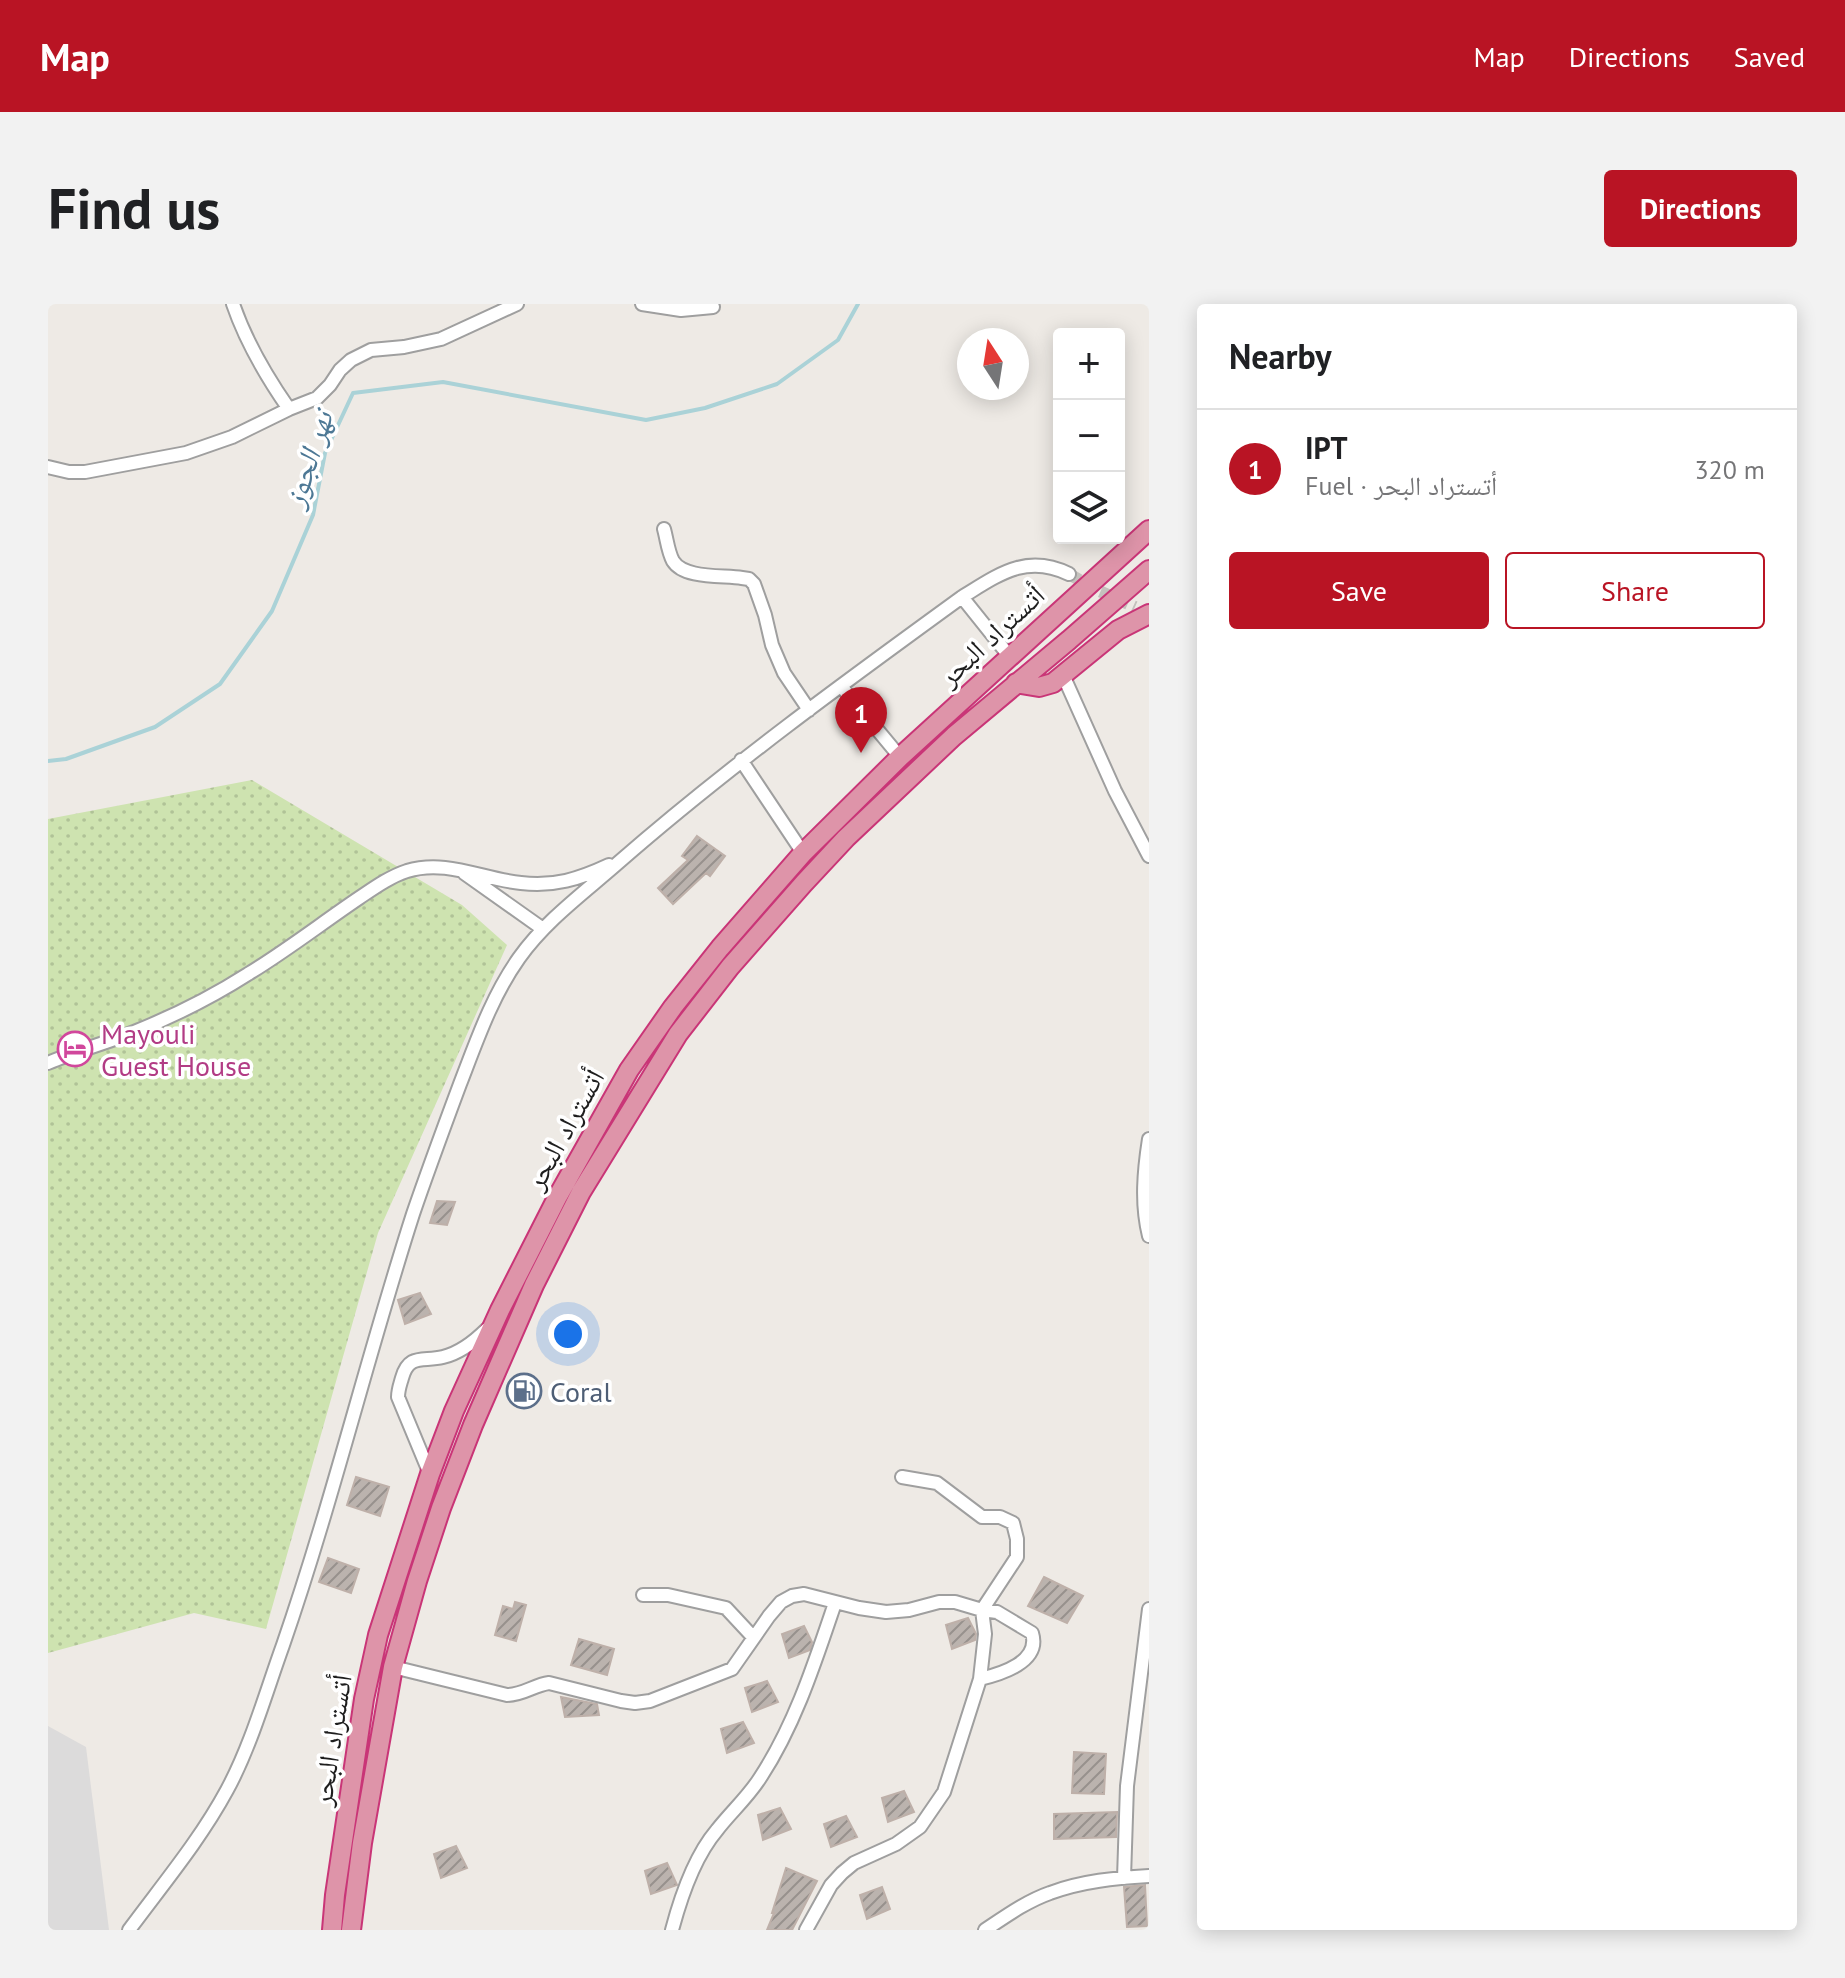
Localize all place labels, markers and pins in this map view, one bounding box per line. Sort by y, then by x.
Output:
pin: 1 [835,687,887,753]
place label: Mayouli Guest House [101,1015,251,1084]
hotel icon: Mayouli Guest House [56,1030,94,1068]
fuel station icon: Coral [505,1372,543,1410]
place label: Coral [550,1373,612,1410]

